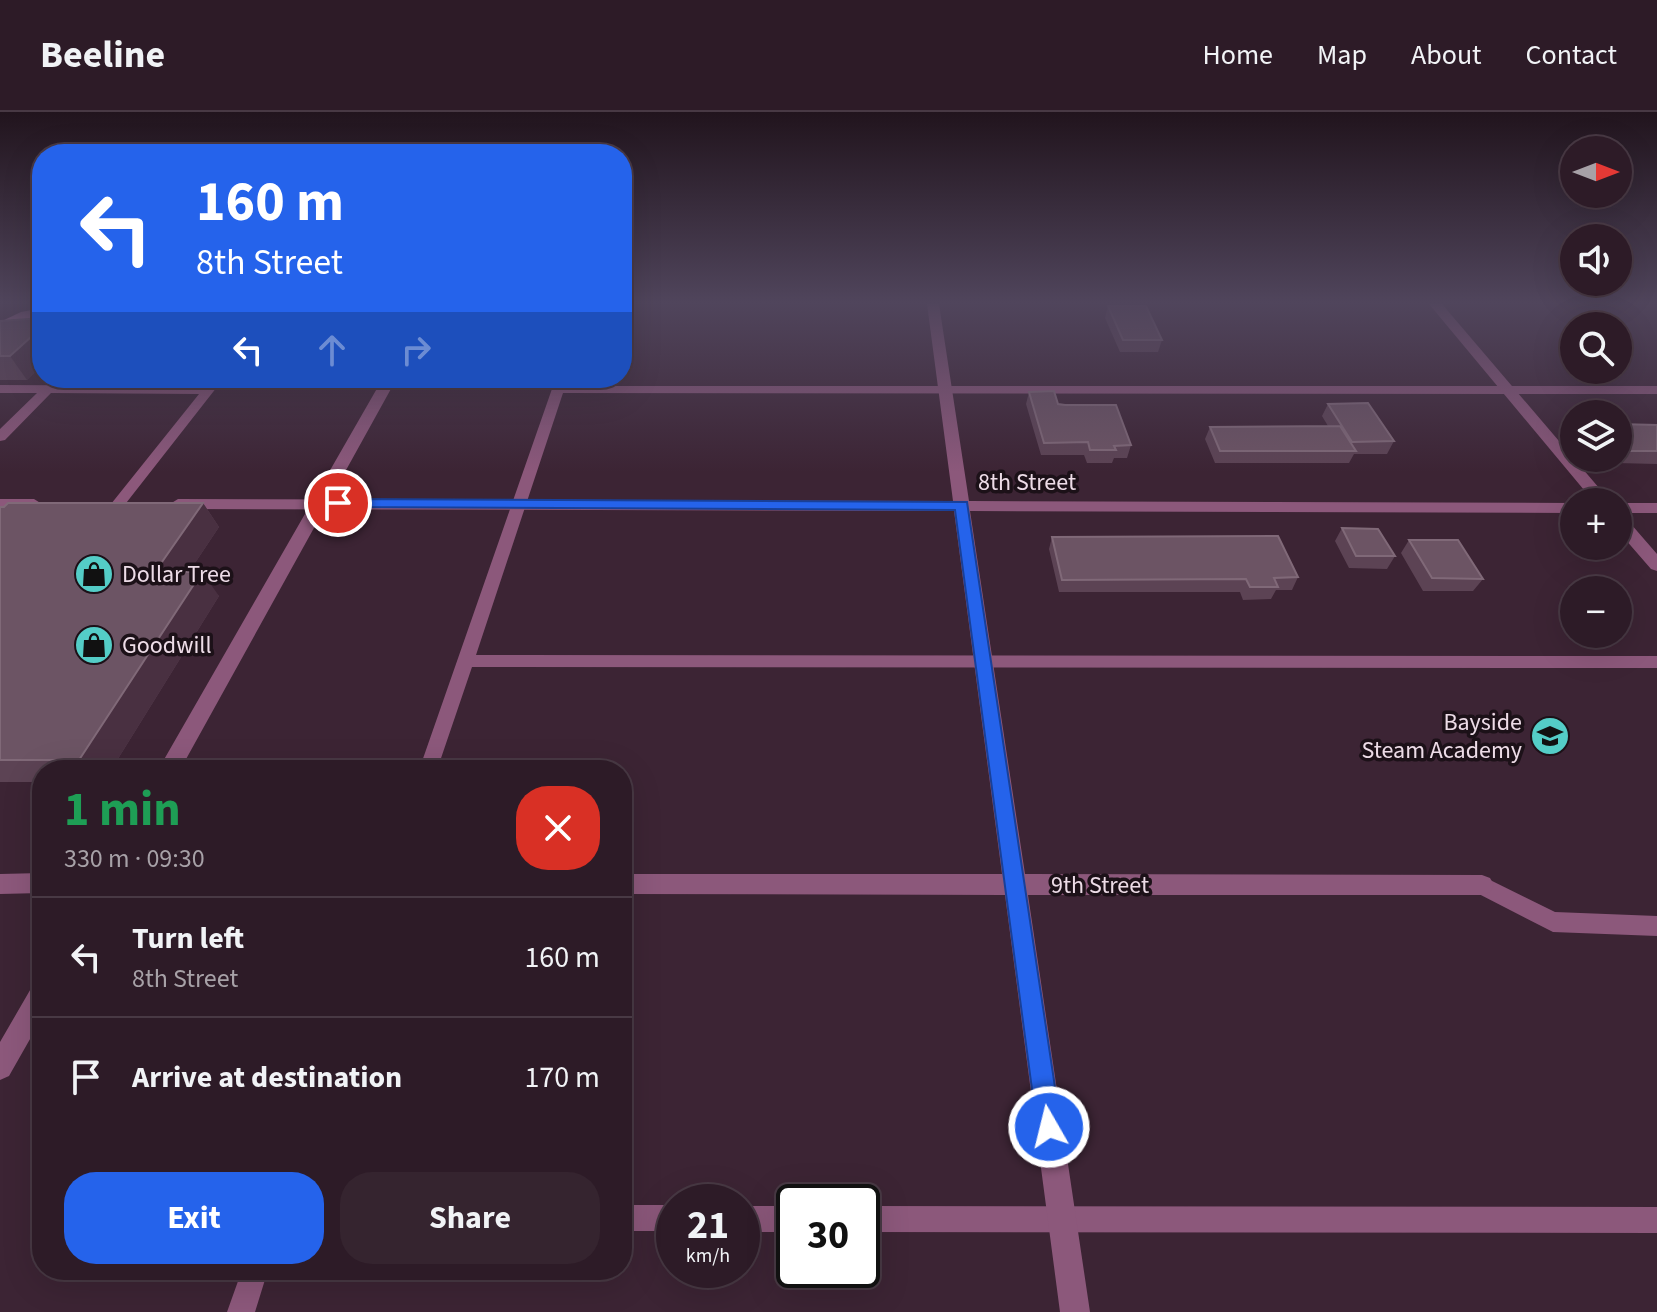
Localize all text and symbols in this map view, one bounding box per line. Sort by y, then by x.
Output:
text: Beeline [40,28,165,82]
text: Home [1202,35,1273,75]
text: Map [1317,35,1367,75]
text: About [1411,35,1482,75]
text: Contact [1526,35,1617,75]
north arrow [1560,136,1632,208]
map controls [1560,136,1632,648]
text: 160 m [196,163,344,242]
icon: left [64,176,168,280]
button: sound [1560,224,1632,296]
text: 8th Street [196,237,343,288]
button: search [1560,312,1632,384]
icon: left [226,328,270,372]
icon: ahead [310,328,354,372]
icon: right [394,328,438,372]
button: layers [1560,400,1632,472]
street label: 8th Street [978,465,1076,500]
pin [304,469,372,537]
icon: arrive [316,481,360,525]
button: + [1560,488,1632,560]
shop icon: Dollar Tree [73,553,115,595]
place label: Dollar Tree [122,557,231,592]
button: − [1560,576,1632,648]
shop icon: Goodwill [73,624,115,666]
place label: Goodwill [122,628,212,663]
place label: Bayside Steam Academy [1361,705,1522,768]
school or university icon: Bayside Steam Academy [1529,715,1571,757]
text: 1 min [64,776,181,844]
button: close [516,786,600,870]
text: 330 m · 09:30 [64,840,205,877]
street label: 9th Street [1051,868,1149,903]
text: Turn left [132,917,244,960]
icon: left [64,935,108,979]
text: 160 m [524,936,600,979]
text: 8th Street [132,960,238,997]
icon: arrive [64,1055,108,1099]
text: Arrive at destination [132,1056,402,1099]
text: 170 m [524,1056,600,1099]
position arrow [1007,1085,1091,1169]
button: Exit [64,1172,324,1264]
button: Share [340,1172,600,1264]
speed limit sign: 30 [776,1184,880,1288]
text: 21 [687,1197,729,1254]
text: km/h [686,1242,730,1270]

